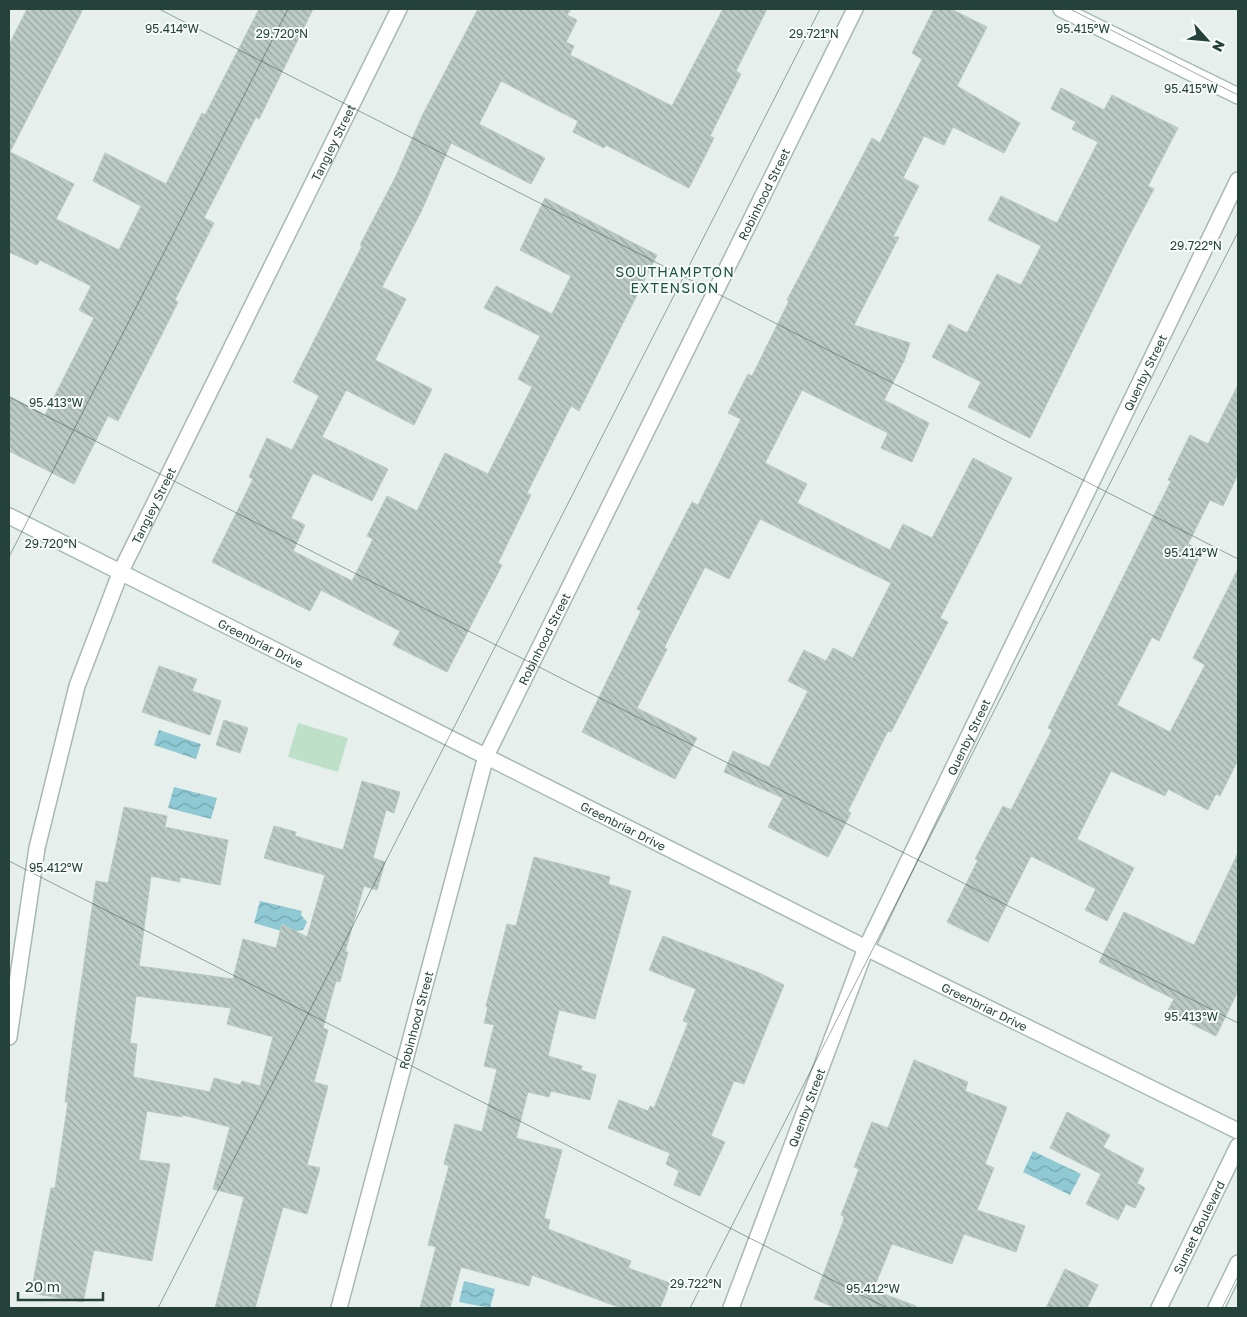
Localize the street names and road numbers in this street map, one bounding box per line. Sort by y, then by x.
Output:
street label: Tangley Street [308,102,358,183]
street label: Robinhood Street [734,145,793,243]
street label: Quenby Street [1120,332,1170,413]
street label: Tangley Street [128,465,179,546]
street label: Robinhood Street [515,590,573,687]
street label: Greenbriar Drive [216,615,306,671]
street label: Quenby Street [943,696,993,778]
street label: Greenbriar Drive [578,798,669,854]
street label: Robinhood Street [395,969,436,1071]
street label: Greenbriar Drive [939,979,1030,1034]
street label: Quenby Street [785,1066,828,1149]
street label: Sunset Boulevard [1169,1178,1227,1276]

